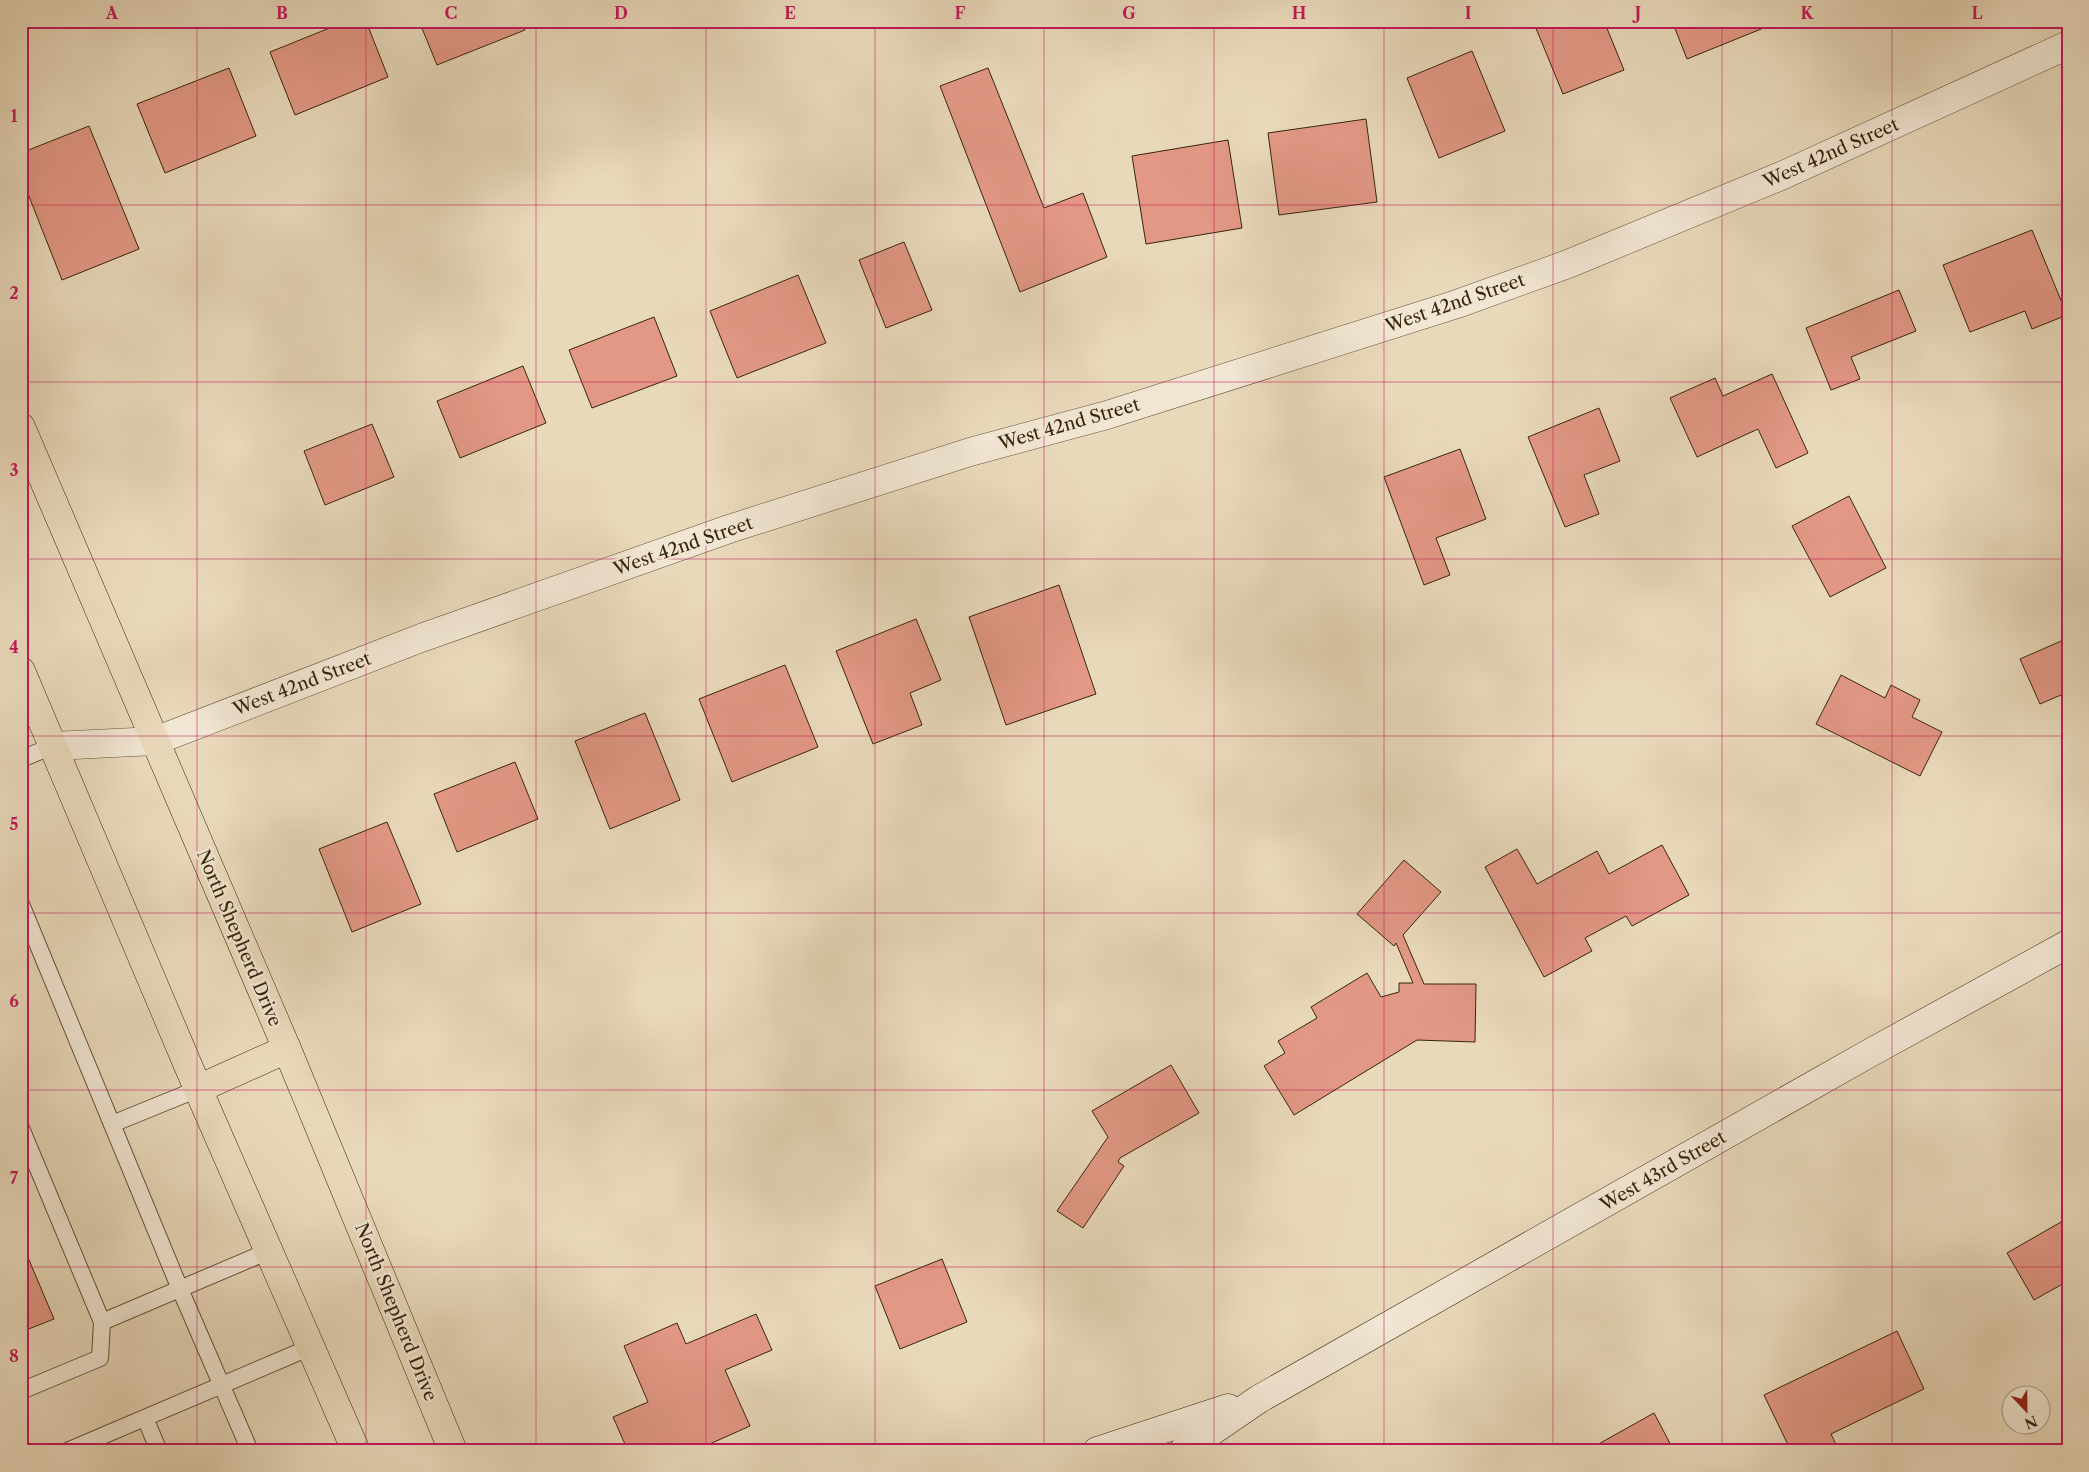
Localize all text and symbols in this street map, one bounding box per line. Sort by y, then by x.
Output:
text: A [105,3,119,23]
text: B [276,3,288,23]
text: C [445,3,457,23]
text: D [614,3,628,23]
text: E [784,3,796,23]
text: F [955,3,966,23]
text: G [1122,3,1136,23]
text: H [1292,3,1306,23]
text: I [1465,3,1472,23]
text: J [1632,3,1641,23]
text: K [1801,3,1815,23]
text: L [1971,3,1983,23]
text: 1 [10,106,18,126]
street label: West 42nd Street [1759,113,1903,193]
street label: West 42nd Street [1381,269,1528,337]
text: 2 [9,283,19,303]
street label: West 42nd Street [995,393,1143,455]
text: 3 [9,460,19,480]
street label: West 42nd Street [609,512,756,580]
text: 4 [9,637,19,657]
street label: West 42nd Street [229,647,375,721]
text: 5 [10,814,19,834]
street label: North Shepherd Drive [192,846,286,1030]
text: 6 [9,991,19,1011]
street label: West 43rd Street [1595,1126,1730,1216]
text: 7 [10,1168,19,1188]
street label: North Shepherd Drive [350,1220,442,1404]
text: 8 [9,1346,19,1366]
north arrow [2002,1384,2052,1434]
text: N [2022,1411,2040,1433]

